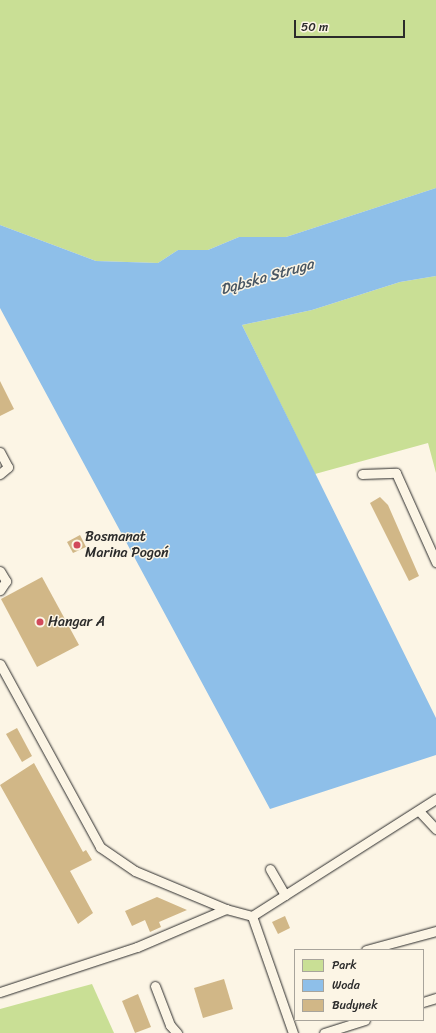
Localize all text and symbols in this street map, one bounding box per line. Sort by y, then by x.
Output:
scale bar [296,12,407,38]
text: 50 m [301,16,328,38]
water label: Dąbska Struga [218,255,316,299]
place label: Bosmanat Marina Pogoń [85,529,169,562]
marker: Bosmanat Marina Pogoń [72,540,82,550]
place label: Hangar A [48,614,105,630]
marker: Hangar A [35,617,45,627]
legend [294,949,424,1021]
text: Park [332,954,357,976]
text: Woda [332,974,360,996]
text: Budynek [332,994,378,1016]

